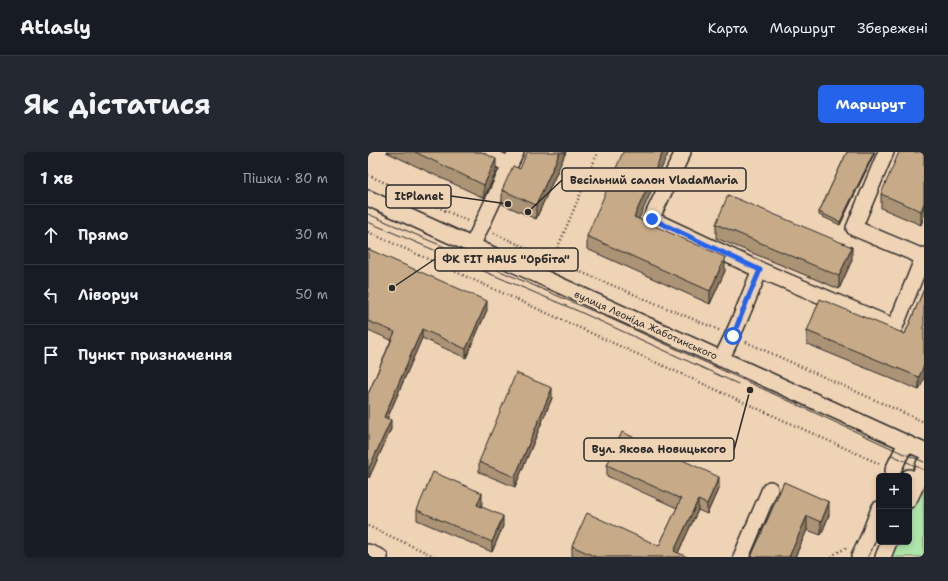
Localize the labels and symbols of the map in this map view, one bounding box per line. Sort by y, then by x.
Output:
callout: Весільний салон VladaMaria [562,168,746,191]
text: Весільний салон VladaMaria [570,173,739,188]
callout: ItPlanet [386,185,451,208]
text: ItPlanet [395,189,444,204]
route end [643,210,661,228]
callout: ФК FIT HAUS "Орбіта" [435,248,578,271]
text: ФК FIT HAUS "Орбіта" [442,252,570,267]
street label: вулиця Леоніда Жаботинського [572,287,720,363]
route start [724,327,742,345]
callout: Вул. Якова Новицького [584,438,734,461]
text: Вул. Якова Новицького [592,442,726,457]

